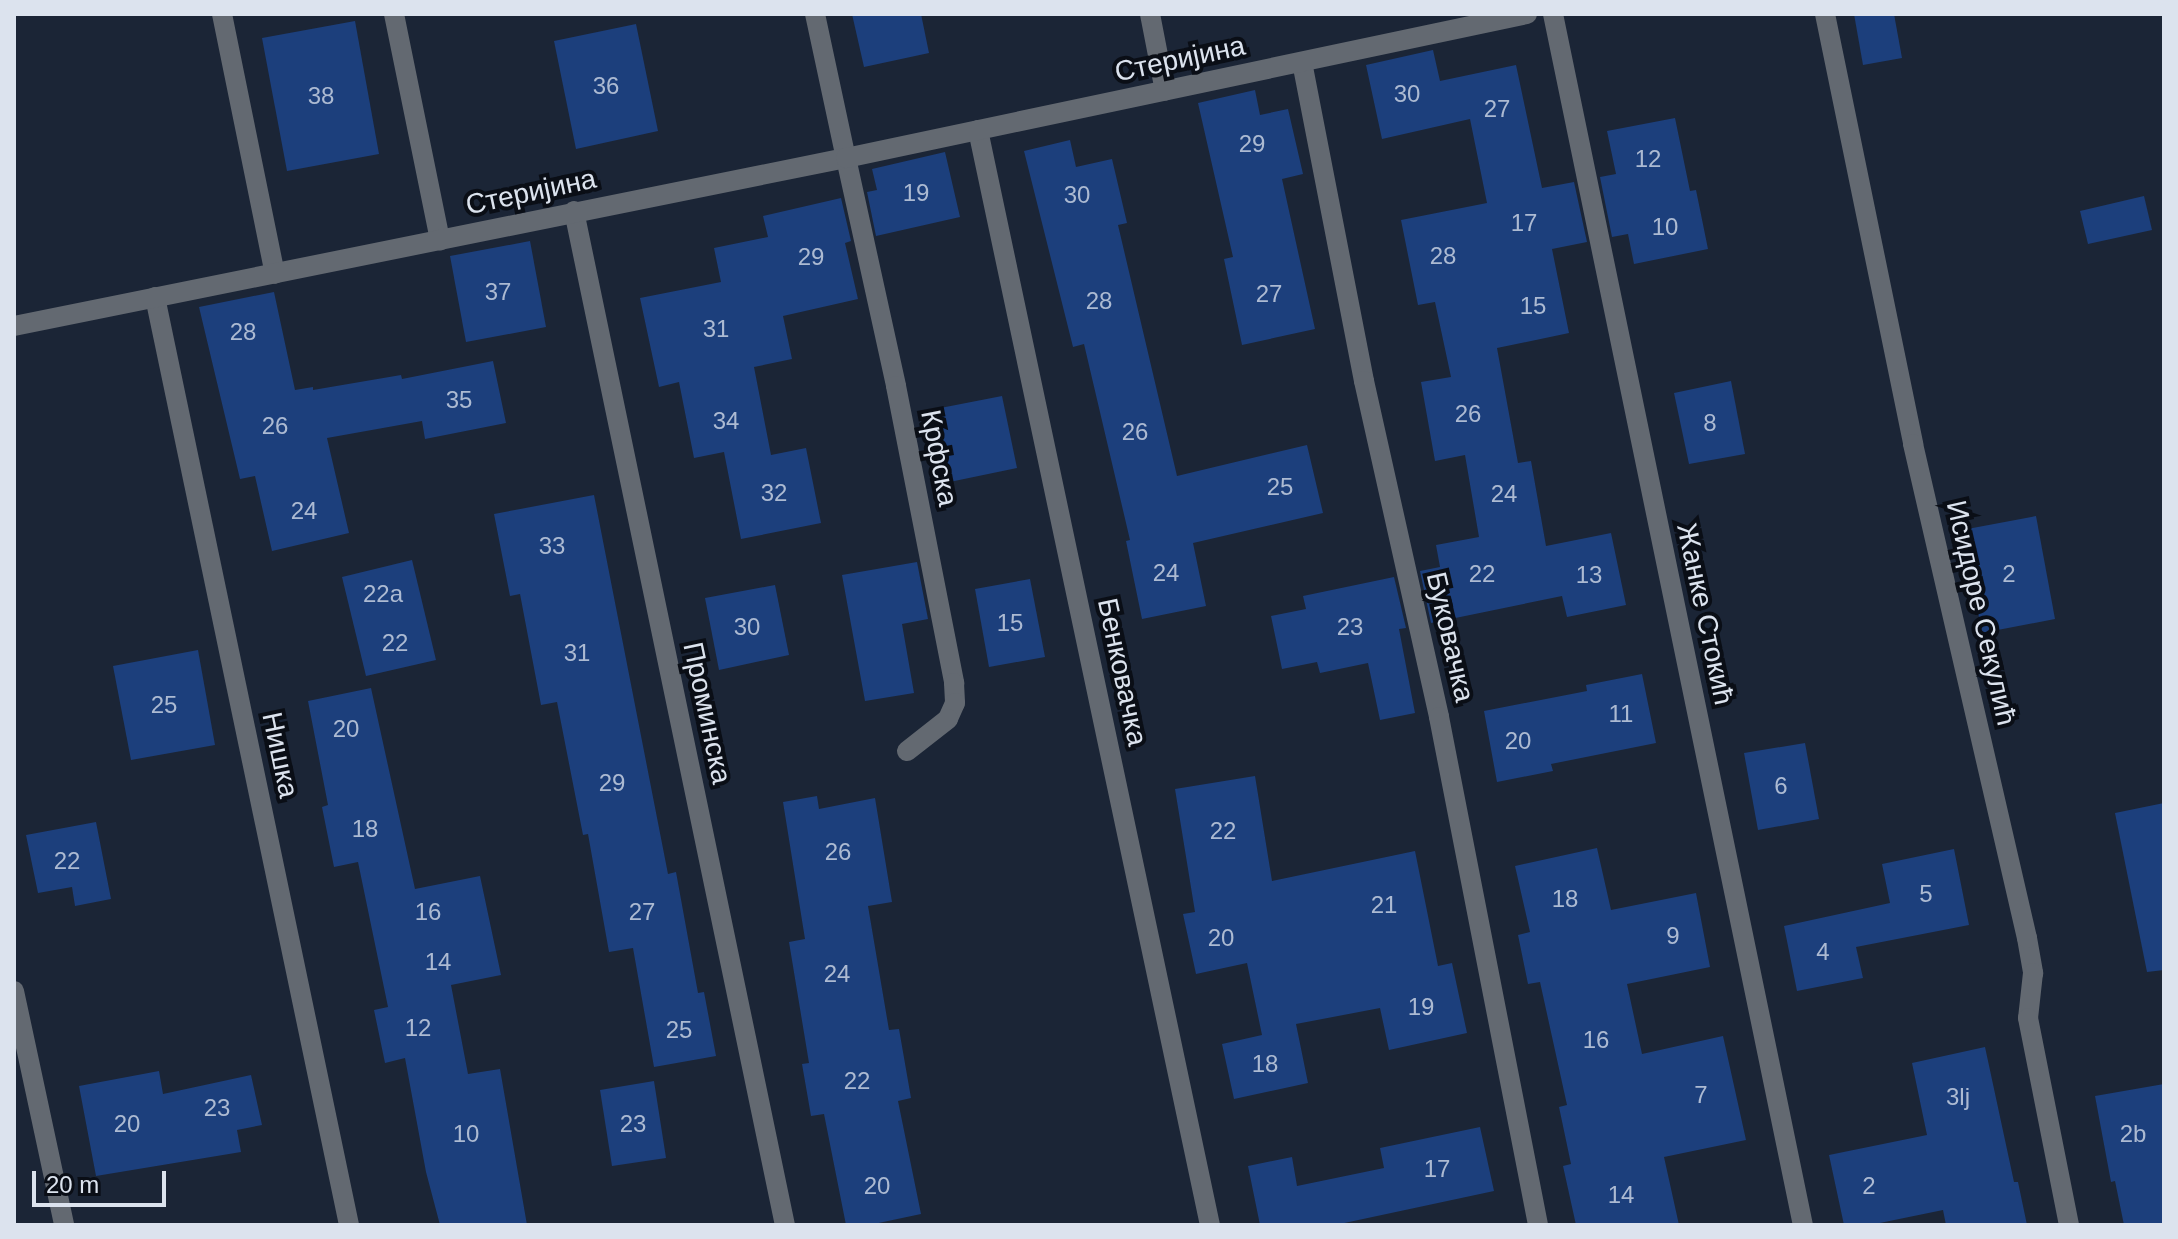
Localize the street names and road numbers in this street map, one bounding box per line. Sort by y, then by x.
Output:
street label: Стеријина [1112,29,1248,89]
street label: Стеријина [463,162,599,222]
street label: Крфска [913,407,965,509]
street label: Исидоре Секулић [1939,497,2023,729]
street label: Жанке Стокић [1669,520,1741,708]
street label: Буковачка [1419,569,1481,705]
street label: Бенковачка [1090,595,1154,749]
street label: Проминска [676,639,738,787]
street label: Нишка [255,709,305,801]

